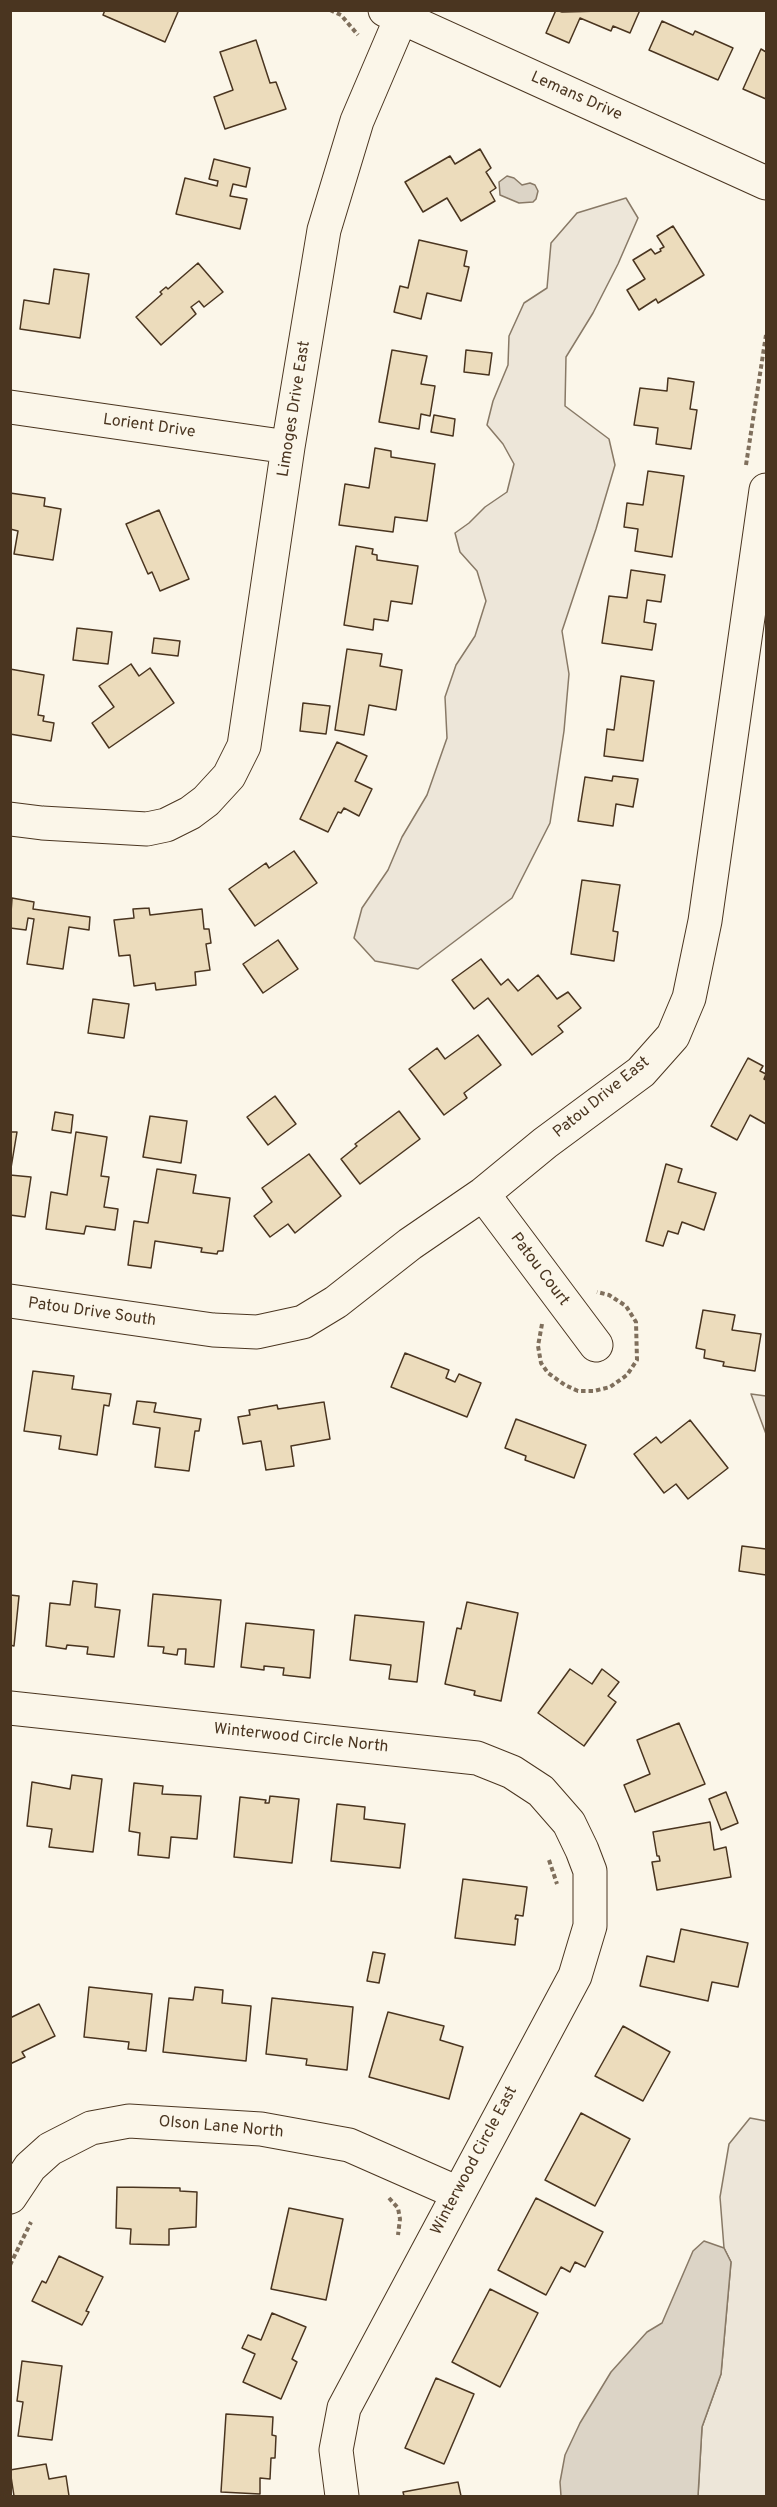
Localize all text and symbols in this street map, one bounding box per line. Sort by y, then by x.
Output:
street label: Lemans Drive [527,68,625,126]
street label: Limoges Drive East [275,340,315,478]
street label: Lorient Drive [101,411,197,443]
street label: Patou Drive East [550,1053,654,1143]
street label: Patou Court [505,1230,573,1310]
street label: Patou Drive South [27,1295,157,1331]
street label: Winterwood Circle North [213,1720,389,1758]
street label: Winterwood Circle East [428,2083,522,2239]
street label: Olson Lane North [158,2113,284,2143]

